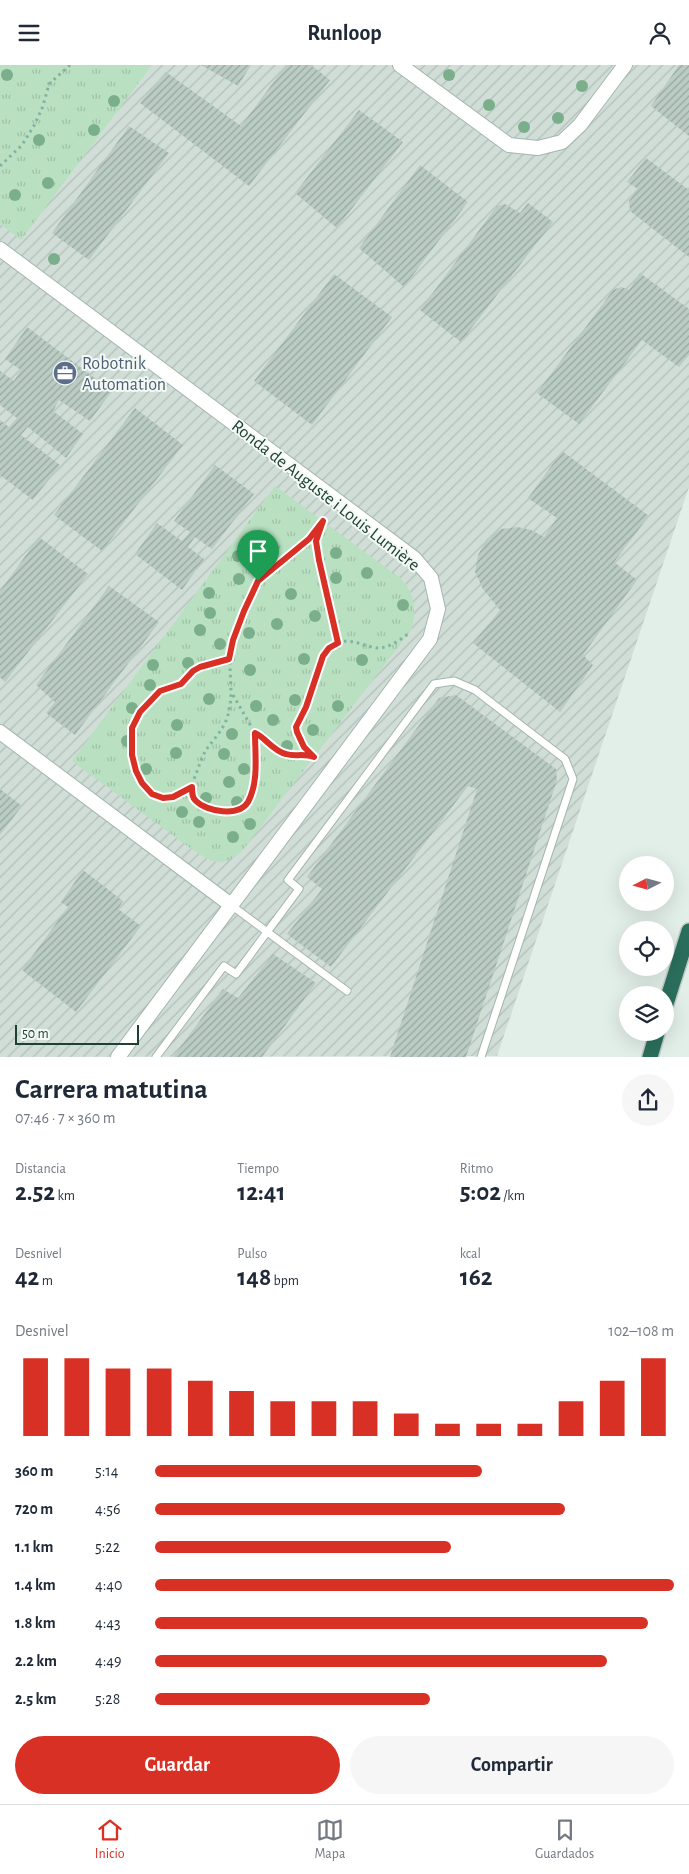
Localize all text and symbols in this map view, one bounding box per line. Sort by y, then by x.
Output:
icon: menu [15,19,43,47]
icon: person [646,19,674,47]
text: Runloop [307,22,382,44]
place label: Robotnik Automation [82,355,166,394]
office icon: Robotnik Automation [52,360,78,386]
street label: Ronda de Auguste i Louis Lumière [228,417,423,575]
pin [237,530,279,581]
icon: arrive [244,537,272,565]
north arrow [619,856,674,911]
map controls [619,856,674,1041]
button: locate [619,921,674,976]
button: layers [619,986,674,1041]
scale bar [15,1021,139,1045]
text: 50 m [22,1027,49,1041]
button: share [622,1074,674,1126]
text: Carrera matutina [15,1076,208,1104]
text: 07:46 · 7 × 360 m [15,1110,116,1126]
text: Distancia [15,1162,66,1176]
text: Tiempo [237,1162,279,1176]
text: Ritmo [460,1162,493,1176]
text: 2.52 [15,1180,55,1205]
text: 12:41 [237,1180,285,1205]
text: 5:02 [460,1180,501,1205]
text: km [55,1189,75,1203]
text: /km [501,1189,525,1203]
text: Desnivel [15,1247,62,1261]
text: Pulso [237,1247,267,1261]
text: kcal [460,1247,481,1261]
text: 42 [15,1265,39,1290]
text: 148 [237,1265,271,1290]
text: 162 [460,1265,493,1290]
text: m [39,1274,53,1288]
text: bpm [271,1274,299,1288]
text: Desnivel [15,1323,69,1339]
text: 102–108 m [608,1323,674,1339]
text: 360 m [15,1463,53,1479]
text: 5:14 [95,1463,119,1479]
text: 720 m [15,1501,53,1517]
text: 4:56 [95,1501,121,1517]
text: 1.1 km [15,1539,53,1555]
text: 5:22 [95,1539,120,1555]
text: 1.4 km [15,1577,56,1593]
text: 4:40 [95,1577,123,1593]
text: 1.8 km [15,1615,56,1631]
text: 4:43 [95,1615,121,1631]
text: 2.2 km [15,1653,57,1669]
text: 4:49 [95,1653,122,1669]
text: 2.5 km [15,1691,56,1707]
text: 5:28 [95,1691,120,1707]
button: Guardar [15,1736,340,1794]
button: Compartir [350,1736,674,1794]
tab: Inicio [95,1816,125,1863]
tab: Mapa [314,1816,345,1863]
tab: Guardados [535,1816,594,1863]

